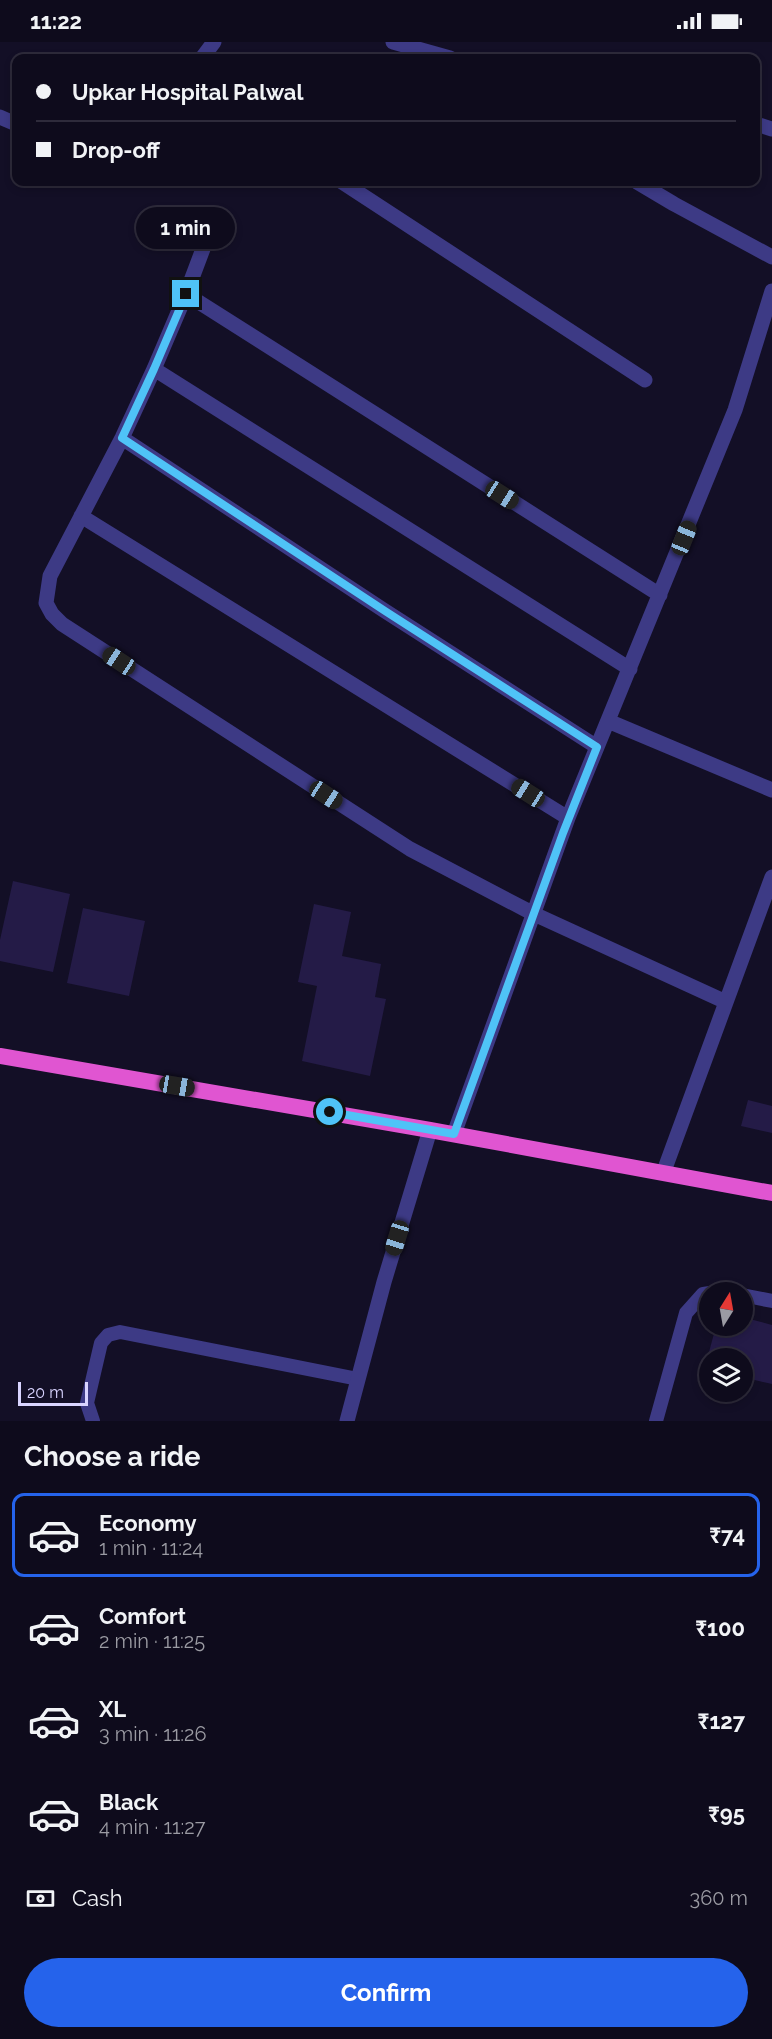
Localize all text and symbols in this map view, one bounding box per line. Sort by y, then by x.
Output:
text: 11:22 [30,8,82,34]
text: Upkar Hospital Palwal [72,79,303,105]
text: Drop-off [72,137,160,163]
callout: 1 min [136,207,236,249]
text: 1 min [160,216,211,240]
route end [172,280,199,307]
car [482,478,522,512]
car [669,518,699,558]
car [99,644,139,678]
car [508,776,548,810]
car [306,778,346,812]
car [158,1074,196,1098]
route start [316,1098,343,1125]
car [383,1218,411,1258]
north arrow [699,1282,753,1336]
map controls [699,1282,753,1402]
button: layers [699,1348,753,1402]
scale bar [18,1379,88,1406]
text: 20 m [27,1383,64,1402]
text: Choose a ride [24,1441,200,1472]
icon: car [27,1508,81,1562]
text: Economy [99,1510,197,1536]
text: ₹74 [709,1522,745,1548]
text: 1 min · 11:24 [99,1536,203,1560]
icon: car [27,1601,81,1655]
text: Comfort [99,1603,186,1629]
text: ₹100 [695,1615,745,1641]
text: 2 min · 11:25 [99,1629,205,1653]
icon: car [27,1694,81,1748]
text: XL [99,1696,126,1722]
text: ₹127 [698,1708,745,1734]
text: 3 min · 11:26 [99,1722,207,1746]
icon: car [27,1787,81,1841]
text: Black [99,1789,158,1815]
text: ₹95 [708,1801,745,1827]
text: 4 min · 11:27 [99,1815,205,1839]
icon: cash [24,1882,57,1915]
text: Cash [72,1885,123,1911]
text: 360 m [690,1886,748,1910]
button: Confirm [24,1958,748,2027]

